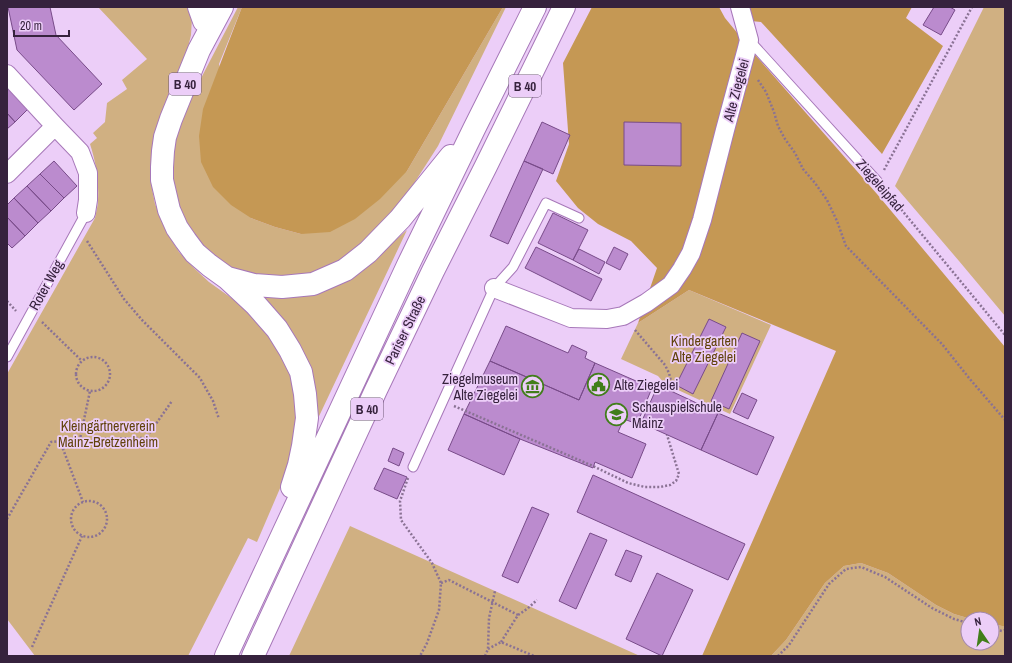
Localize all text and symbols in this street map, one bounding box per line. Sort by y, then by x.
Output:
scale bar [14,12,69,38]
text: 20 m [20,18,42,34]
street label: Alte Ziegelei [719,57,753,124]
road number: B 40 [169,73,201,95]
road number: B 40 [509,75,541,97]
street label: Ziegeleipfad [852,155,908,215]
street label: Roter Weg [25,256,67,313]
street label: Pariser Straße [381,293,429,367]
park label: Kindergarten Alte Ziegelei [671,332,737,366]
place label: Ziegelmuseum Alte Ziegelei [442,370,518,404]
public building icon: Alte Ziegelei [585,372,611,398]
museum icon: Ziegelmuseum Alte Ziegelei [520,374,546,400]
place label: Alte Ziegelei [613,376,678,394]
road number: B 40 [351,398,383,420]
place label: Schauspielschule Mainz [632,398,722,432]
school or university icon: Schauspielschule Mainz [603,402,629,428]
park label: Kleingärtnerverein Mainz-Bretzenheim [58,417,158,451]
north arrow [960,611,1000,651]
text: N [973,614,982,629]

